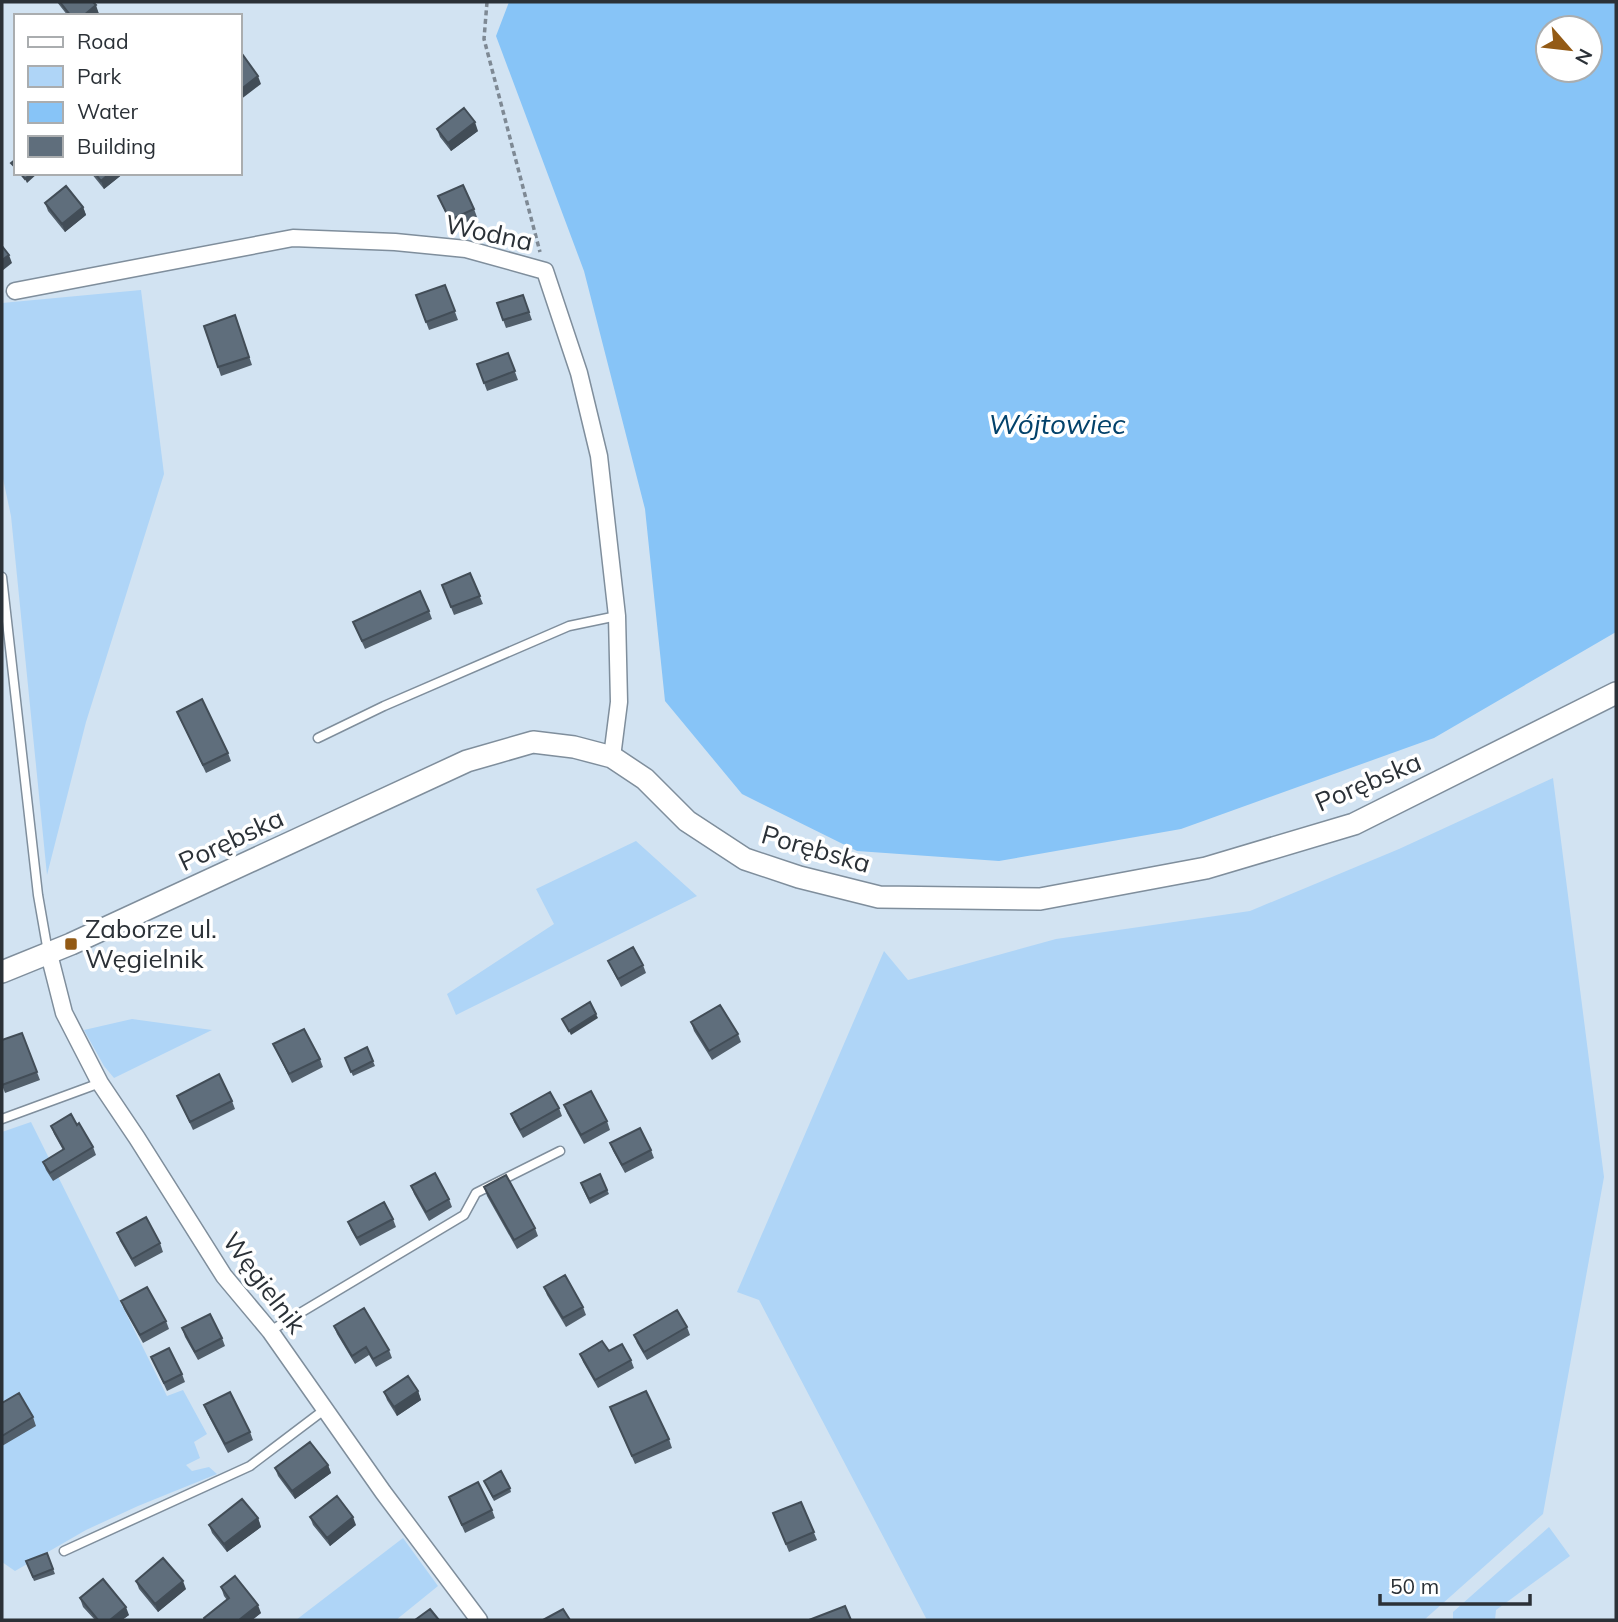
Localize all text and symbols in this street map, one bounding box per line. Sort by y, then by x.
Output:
legend [14,14,242,175]
north arrow [1534,14,1604,84]
text: Road [77,28,128,54]
text: N [1570,45,1598,69]
text: Park [77,63,121,89]
text: Water [77,98,138,124]
text: Building [77,133,156,159]
street label: Wodna [442,207,536,258]
water label: Wójtowiec [988,406,1126,441]
street label: Porębska [1310,744,1426,819]
street label: Porębska [173,801,289,878]
street label: Porębska [758,817,875,880]
place label: Zaborze ul. Węgielnik [85,912,217,975]
marker: Zaborze ul. Węgielnik [63,936,79,952]
street label: Węgielnik [216,1225,314,1340]
scale bar [1380,1562,1530,1606]
text: 50 m [1390,1573,1439,1599]

